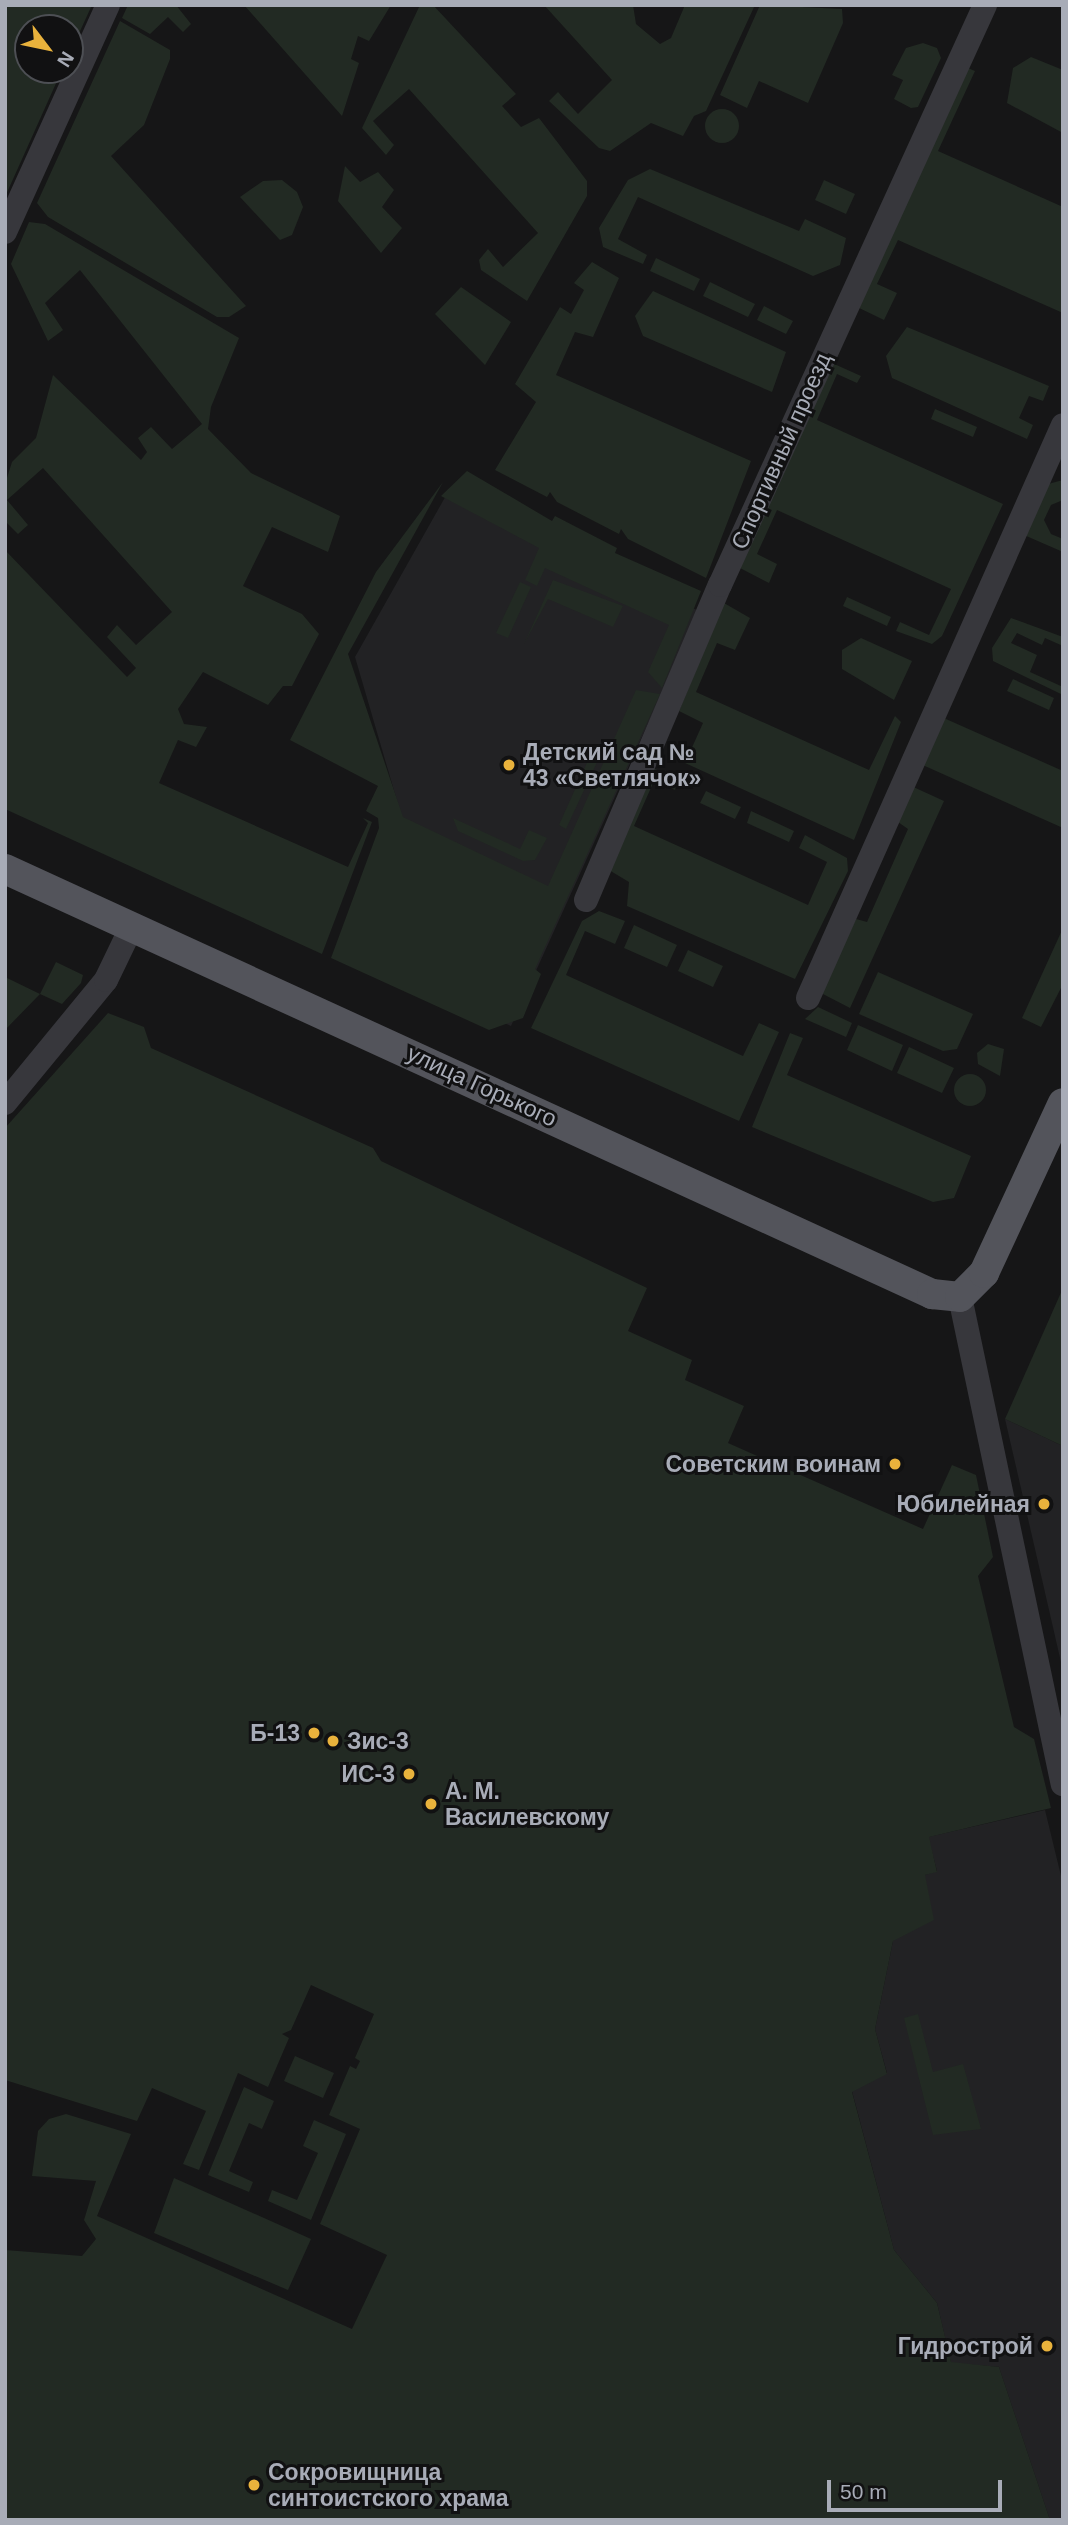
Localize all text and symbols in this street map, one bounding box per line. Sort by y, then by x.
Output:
north arrow [14,14,84,84]
text: N [53,48,78,71]
street label: Спортивный проезд [725,349,837,553]
place label: Детский сад № 43 «Светлячок» [523,738,701,792]
marker: Детский сад № 43 «Светлячок» [501,757,517,773]
street label: улица Горького [403,1039,561,1133]
place label: Советским воинам [665,1450,881,1478]
marker: Советским воинам [887,1456,903,1472]
place label: Юбилейная [897,1490,1030,1518]
marker: Юбилейная [1036,1496,1052,1512]
place label: Б-13 [250,1719,300,1747]
marker: Б-13 [306,1725,322,1741]
place label: Зис-3 [347,1727,409,1755]
marker: Зис-3 [325,1733,341,1749]
place label: ИС-3 [341,1760,395,1788]
marker: ИС-3 [401,1766,417,1782]
place label: А. М. Василевскому [445,1777,609,1831]
marker: А. М. Василевскому [423,1796,439,1812]
place label: Гидрострой [898,2332,1033,2360]
marker: Гидрострой [1039,2338,1055,2354]
place label: Сокровищница синтоистского храма [268,2458,509,2512]
scale bar [830,2466,1005,2510]
marker: Сокровищница синтоистского храма [246,2477,262,2493]
text: 50 m [840,2480,887,2503]

